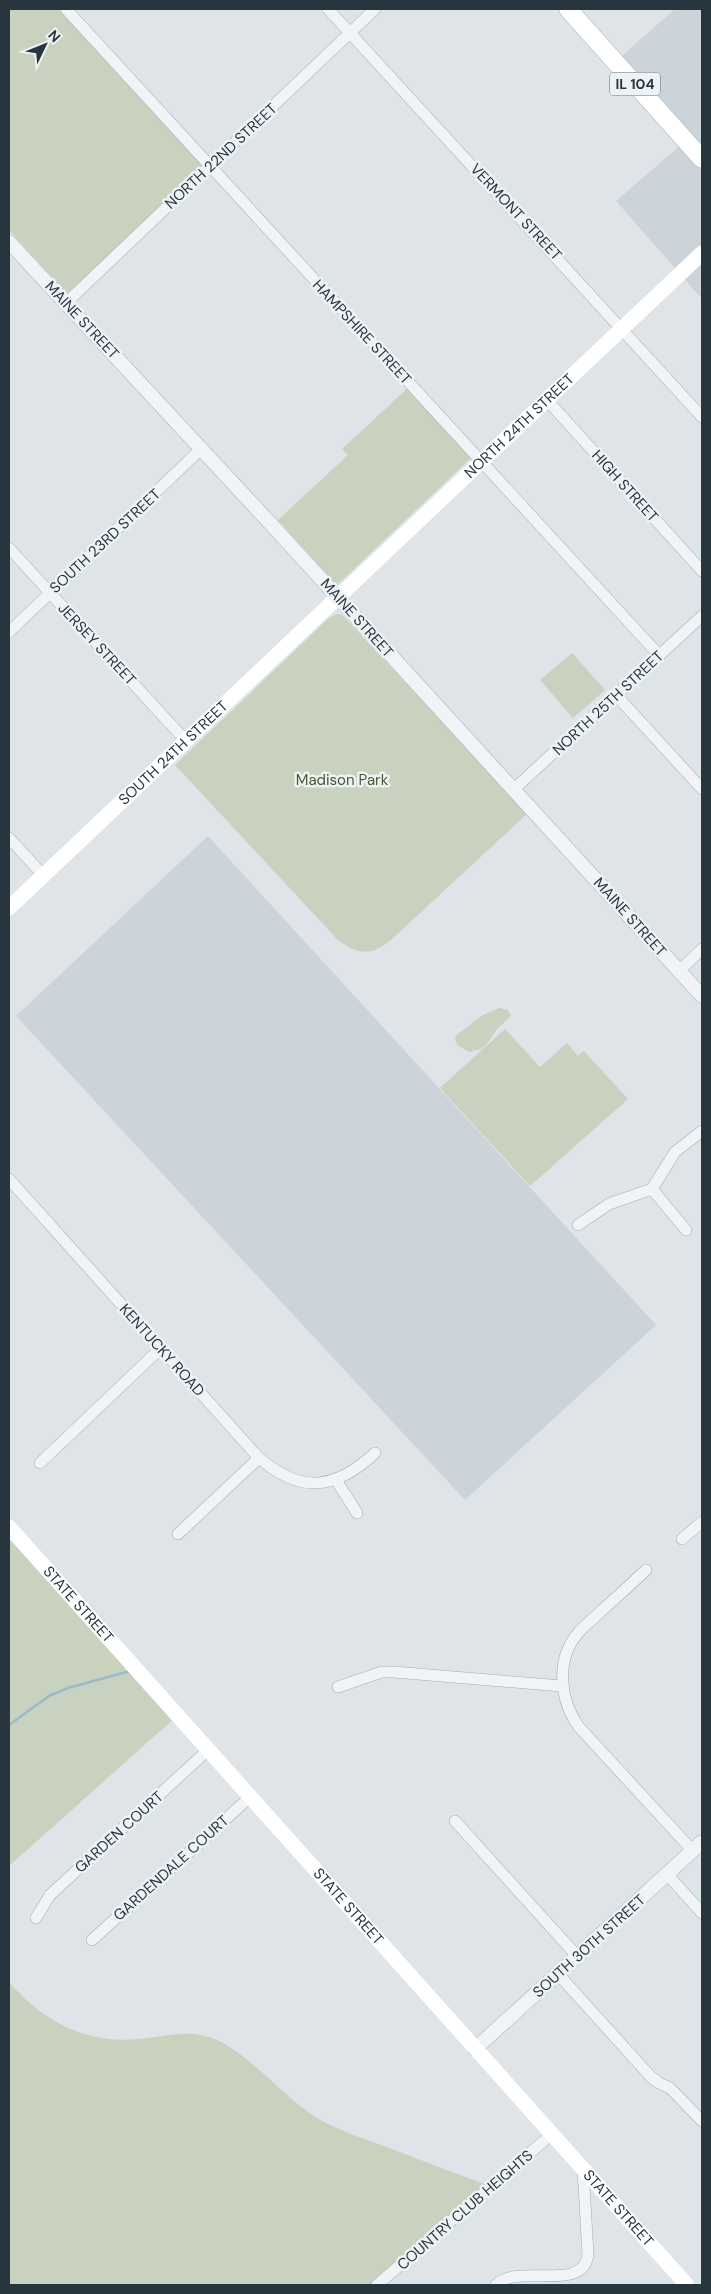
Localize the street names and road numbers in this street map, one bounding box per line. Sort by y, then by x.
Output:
road number: IL 104 [610,72,660,96]
street label: NORTH 22ND STREET [161,99,281,213]
street label: VERMONT STREET [466,159,566,265]
street label: HAMPSHIRE STREET [308,275,416,389]
street label: MAINE STREET [41,277,123,363]
street label: NORTH 24TH STREET [460,369,578,483]
street label: HIGH STREET [587,446,663,526]
street label: SOUTH 23RD STREET [45,484,165,598]
street label: MAINE STREET [316,574,398,662]
street label: JERSEY STREET [54,598,140,690]
street label: NORTH 25TH STREET [548,646,668,760]
street label: SOUTH 24TH STREET [114,696,232,809]
street label: MAINE STREET [589,873,671,961]
street label: KENTUCKY ROAD [115,1299,209,1401]
street label: STATE STREET [39,1562,118,1647]
street label: GARDEN COURT [70,1787,168,1877]
street label: GARDENDALE COURT [109,1811,233,1925]
street label: STATE STREET [309,1864,388,1949]
street label: SOUTH 30TH STREET [528,1890,650,2002]
street label: COUNTRY CLUB HEIGHTS [393,2145,537,2275]
street label: STATE STREET [579,2166,658,2251]

